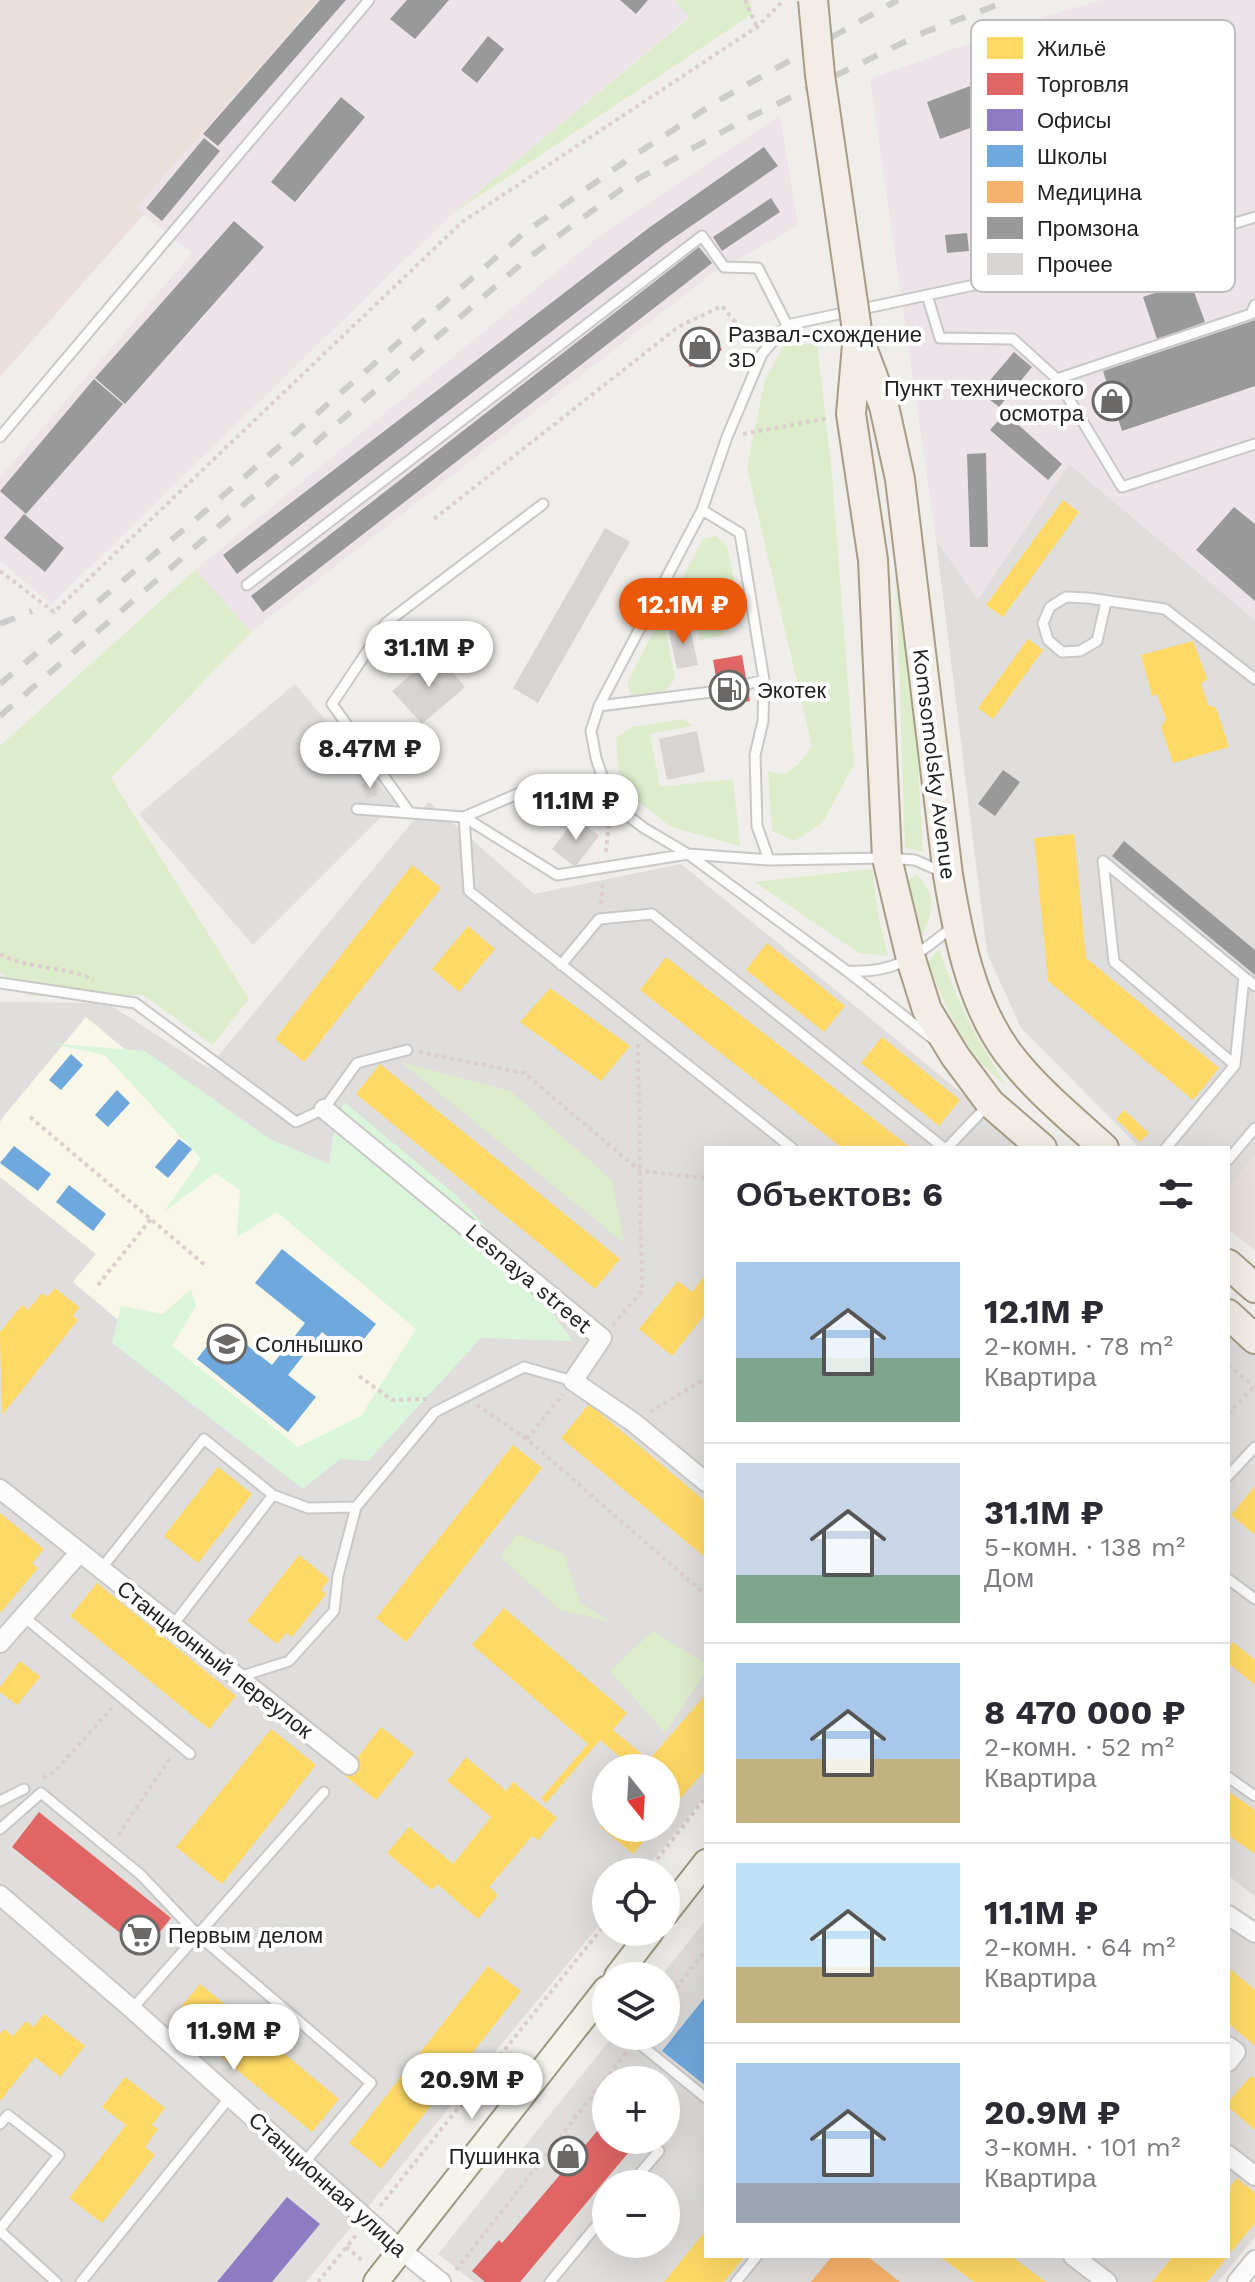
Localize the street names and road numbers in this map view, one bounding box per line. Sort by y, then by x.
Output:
street label: Komsomolsky Avenue [908,647,961,881]
street label: Lesnaya street [461,1218,597,1338]
street label: Станционный переулок [112,1575,318,1744]
street label: Станционная улица [244,2107,412,2262]

